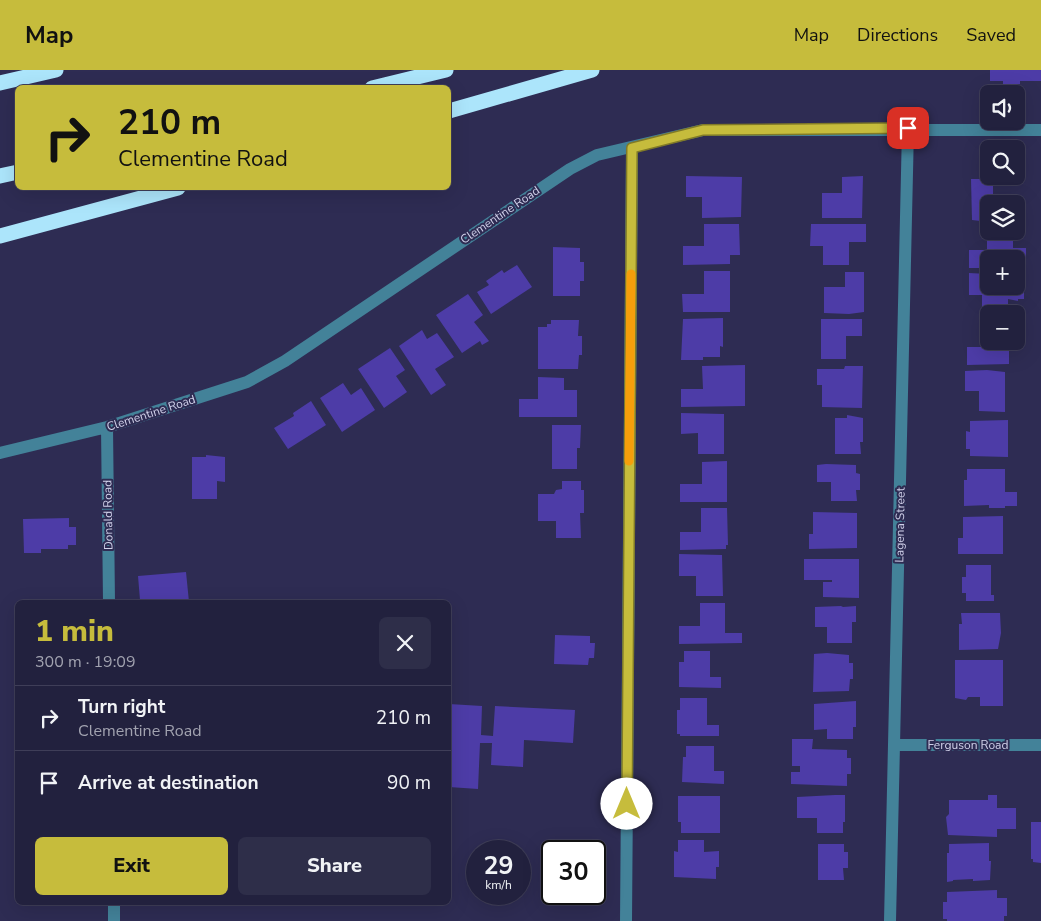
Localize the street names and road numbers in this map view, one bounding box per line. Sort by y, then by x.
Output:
street label: Clementine Road [457,182,543,248]
street label: Clementine Road [104,391,198,435]
street label: Donald Road [99,480,117,550]
street label: Lagena Street [891,486,909,563]
street label: Ferguson Road [928,737,1008,753]

